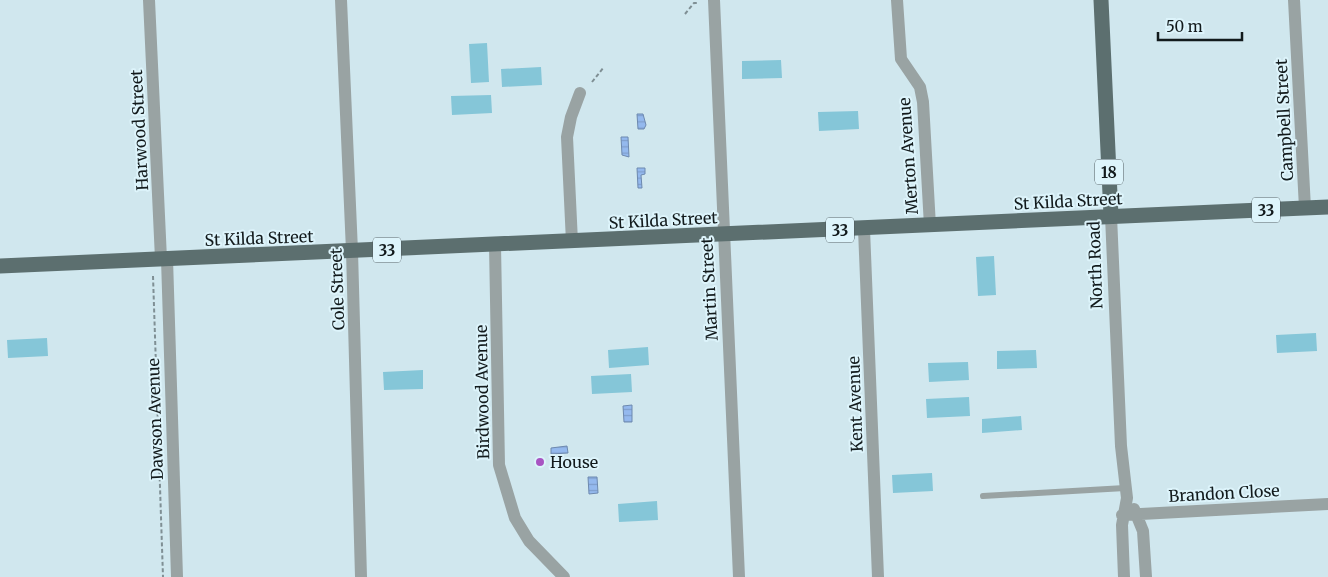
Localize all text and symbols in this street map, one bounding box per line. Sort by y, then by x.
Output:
scale bar [1158,10,1242,42]
text: 50 m [1166,17,1203,36]
street label: Campbell Street [1271,58,1297,182]
street label: Harwood Street [126,68,152,191]
street label: Merton Avenue [894,97,922,215]
road number: 18 [1095,160,1123,184]
street label: St Kilda Street [1013,188,1124,214]
road number: 33 [1252,198,1280,222]
street label: St Kilda Street [608,207,719,233]
road number: 33 [826,218,854,242]
street label: North Road [1083,220,1107,309]
street label: St Kilda Street [204,226,315,250]
street label: Martin Street [696,236,722,341]
road number: 33 [373,238,401,262]
street label: Cole Street [326,247,348,330]
street label: Birdwood Avenue [471,324,493,460]
street label: Kent Avenue [843,356,867,452]
street label: Dawson Avenue [143,358,167,480]
place label: House [550,452,598,472]
marker: House [534,456,546,468]
street label: Brandon Close [1168,480,1280,506]

